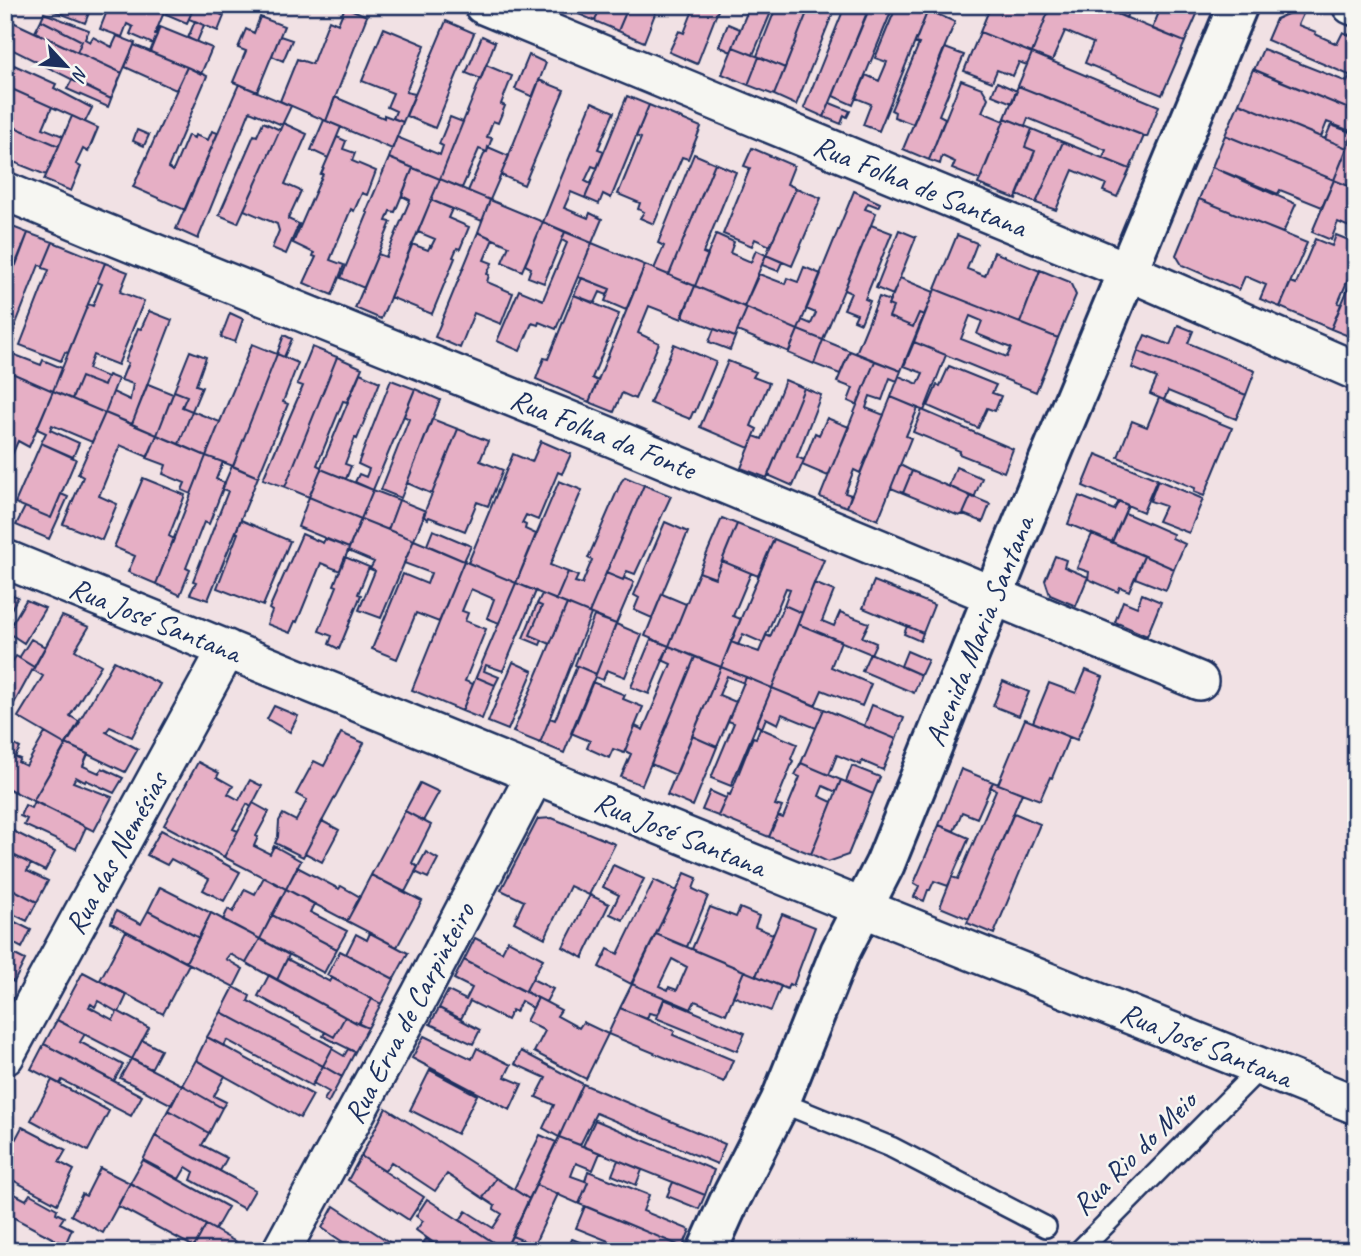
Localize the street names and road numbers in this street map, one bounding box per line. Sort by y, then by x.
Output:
street label: Rua Folha de Santana [808,126,1034,247]
street label: Rua Folha da Fonte [505,380,703,489]
street label: Avenida Maria Santana [916,508,1043,752]
street label: Rua José Santana [64,568,249,673]
street label: Rua das Nemésias [56,763,178,941]
street label: Rua José Santana [589,782,774,887]
street label: Rua Erva de Carpinteiro [335,895,484,1130]
street label: Rua José Santana [1115,993,1300,1098]
street label: Rua Rio do Meio [1064,1080,1207,1223]

